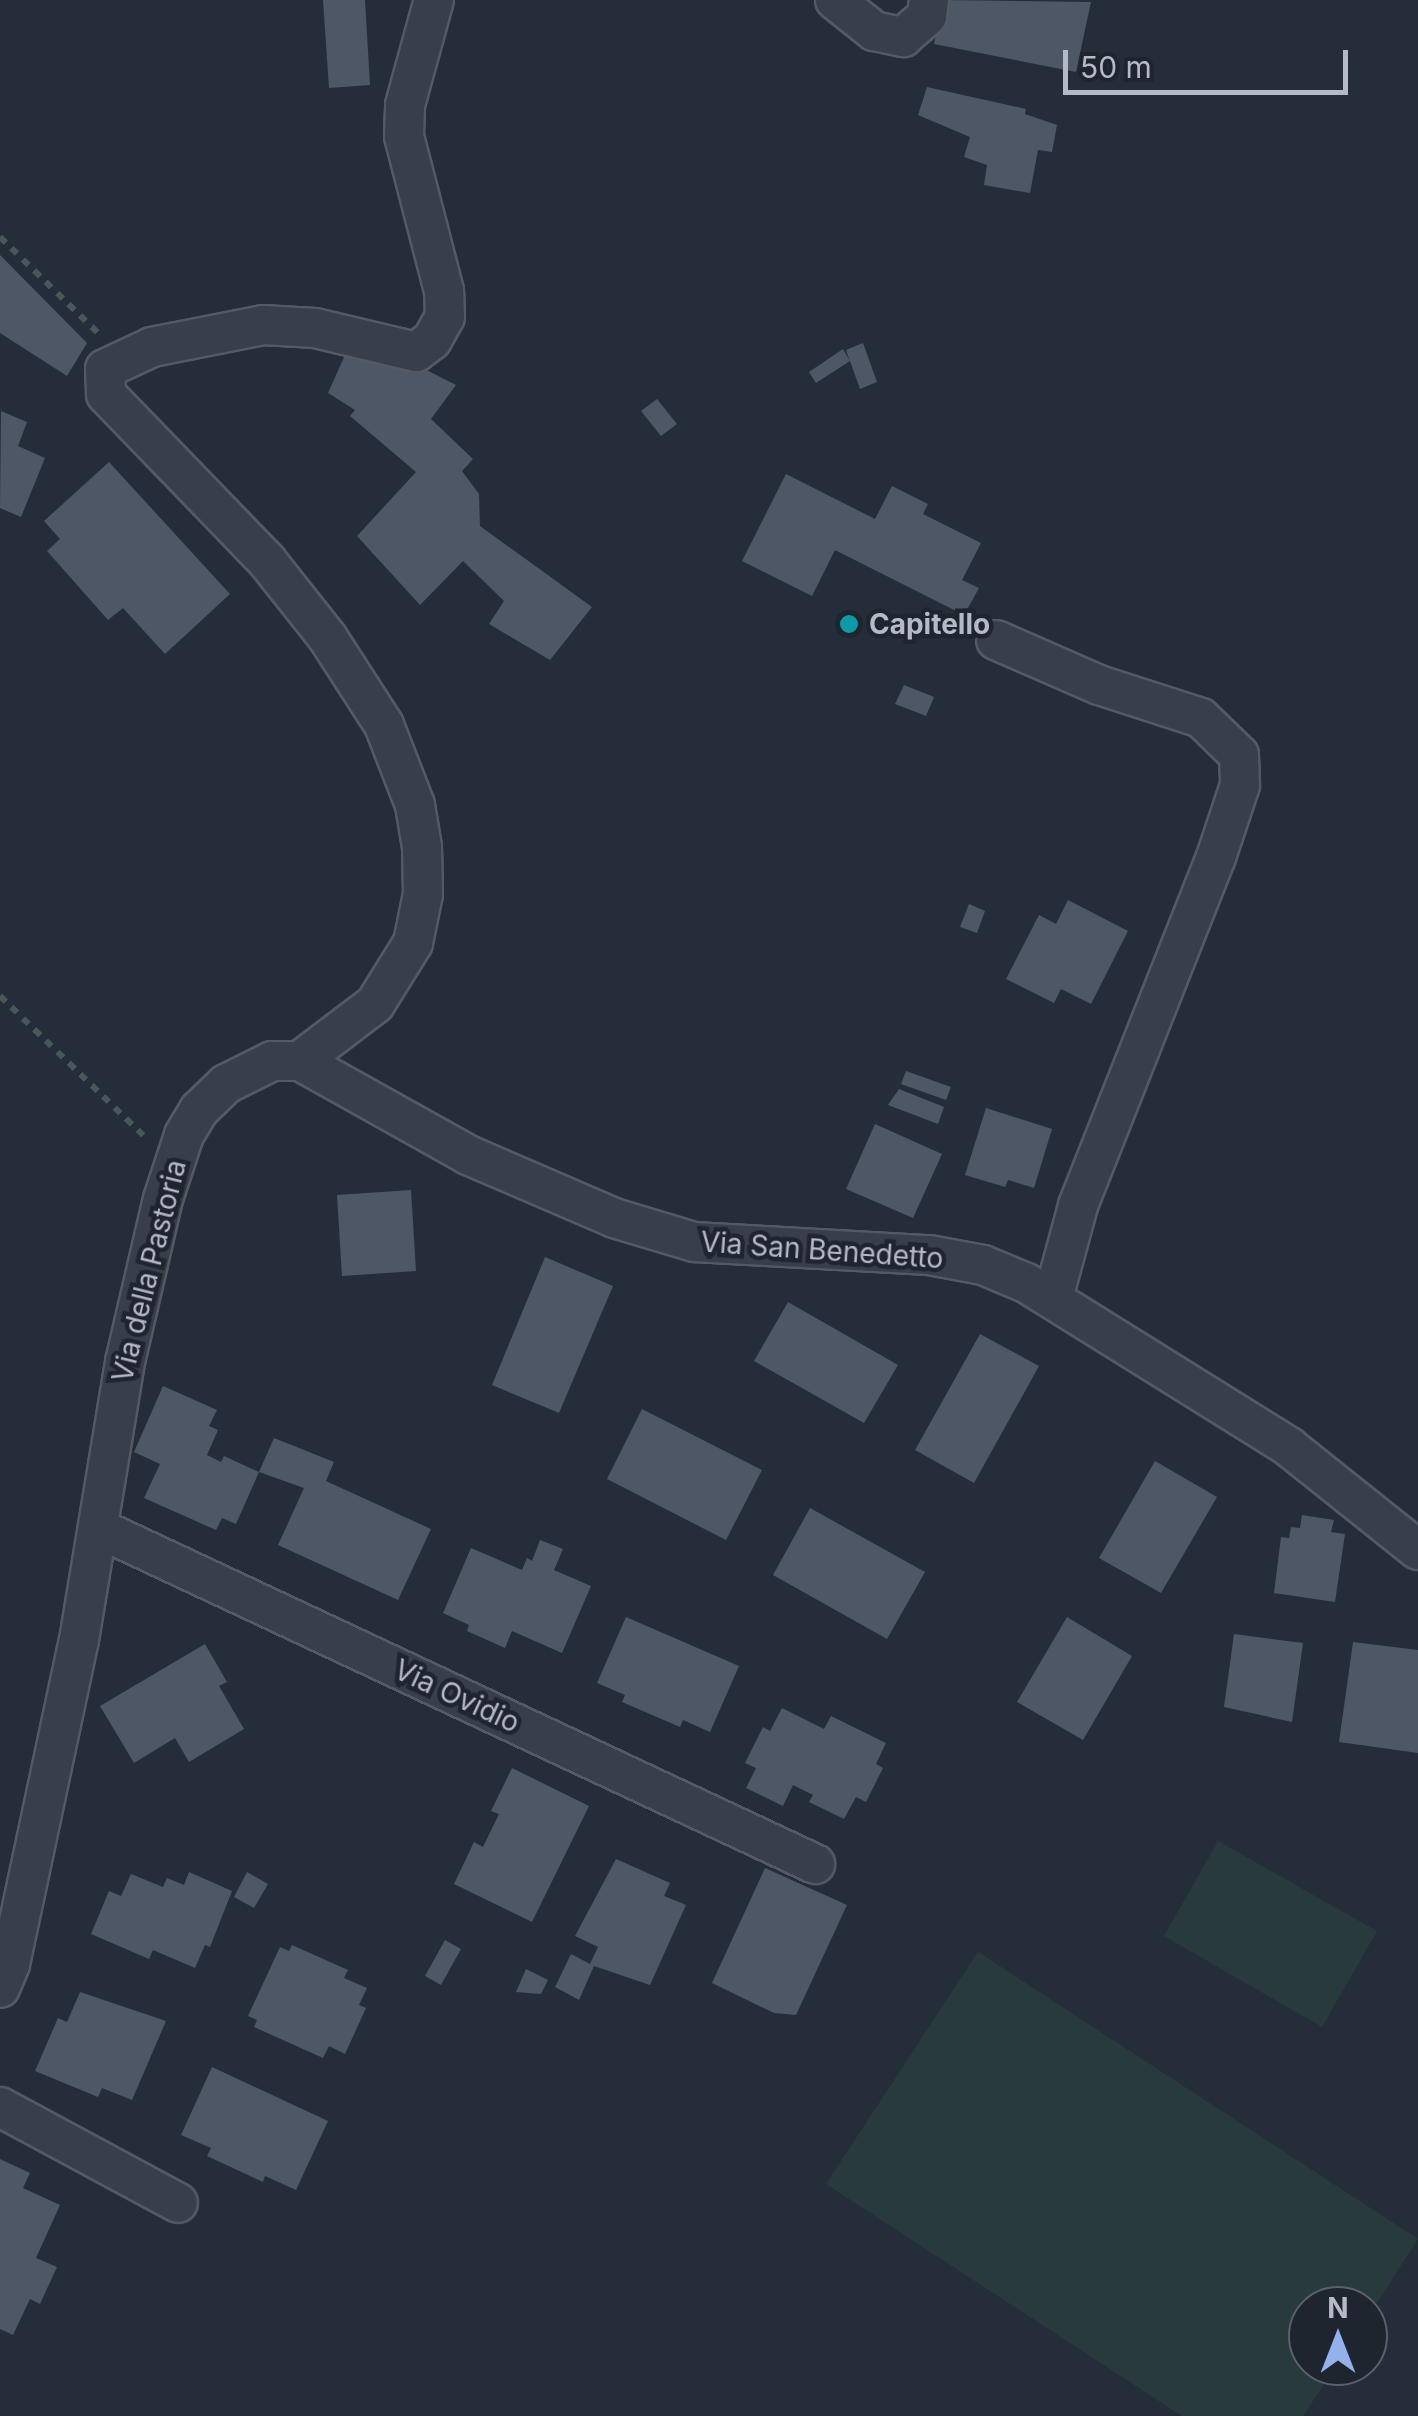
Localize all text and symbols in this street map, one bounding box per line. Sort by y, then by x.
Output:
scale bar [1068,30,1353,92]
text: 50 m [1080,49,1152,85]
place label: Capitello [869,607,990,641]
marker: Capitello [838,613,860,635]
street label: Via della Pastoria [105,1156,193,1386]
street label: Via San Benedetto [700,1225,944,1275]
street label: Via Ovidio [389,1652,525,1740]
north arrow [1288,2286,1388,2386]
text: N [1327,2291,1349,2325]

